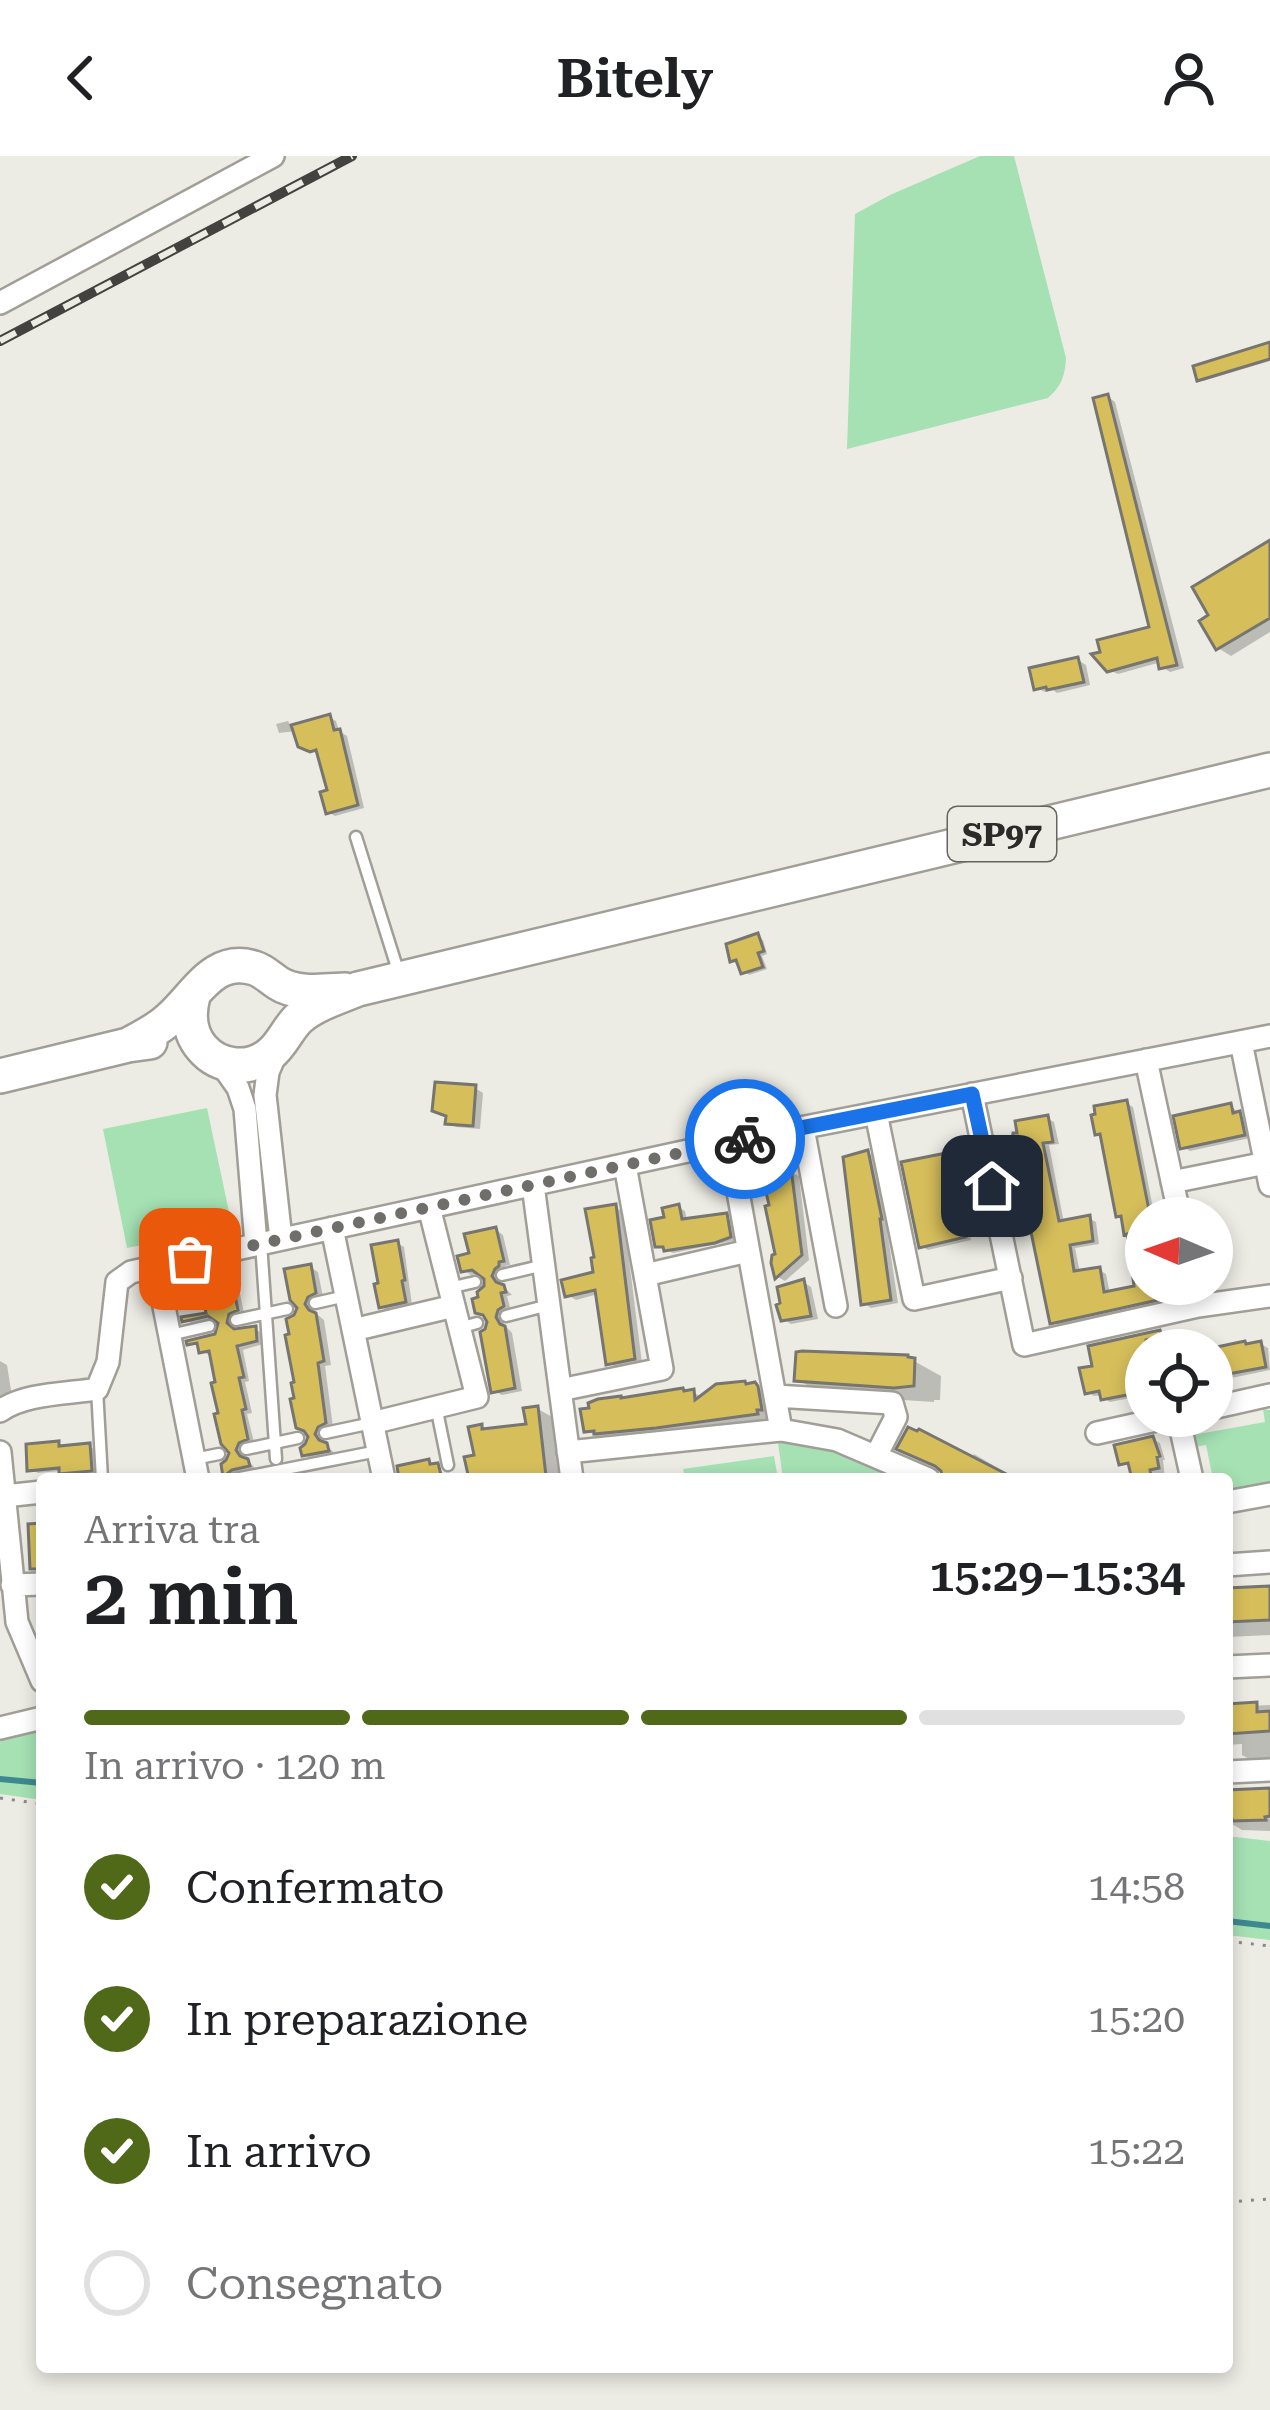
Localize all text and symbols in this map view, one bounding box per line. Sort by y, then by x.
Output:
icon: back [48,45,114,111]
icon: person [1156,45,1222,111]
text: Bitely [557,47,713,110]
road number: SP97 [948,807,1056,861]
courier [685,1079,805,1199]
icon: bike [712,1106,778,1172]
pin [941,1135,1043,1237]
icon: home [959,1153,1025,1219]
north arrow [1125,1197,1233,1305]
map controls [1125,1197,1233,1437]
pin [139,1208,241,1310]
icon: bag [157,1226,223,1292]
button: locate [1125,1329,1233,1437]
text: Arriva tra [84,1507,260,1553]
text: 15:29–15:34 [929,1549,1185,1602]
text: 2 min [84,1552,299,1643]
text: In arrivo · 120 m [84,1743,386,1789]
icon: check [84,1854,150,1920]
text: Confermato [186,1861,445,1914]
text: 14:58 [1088,1864,1185,1910]
icon: check [84,1986,150,2052]
text: In preparazione [186,1993,528,2046]
text: 15:20 [1088,1996,1185,2042]
icon: check [84,2118,150,2184]
text: In arrivo [186,2125,372,2178]
text: 15:22 [1088,2128,1185,2174]
text: Consegnato [186,2257,443,2310]

